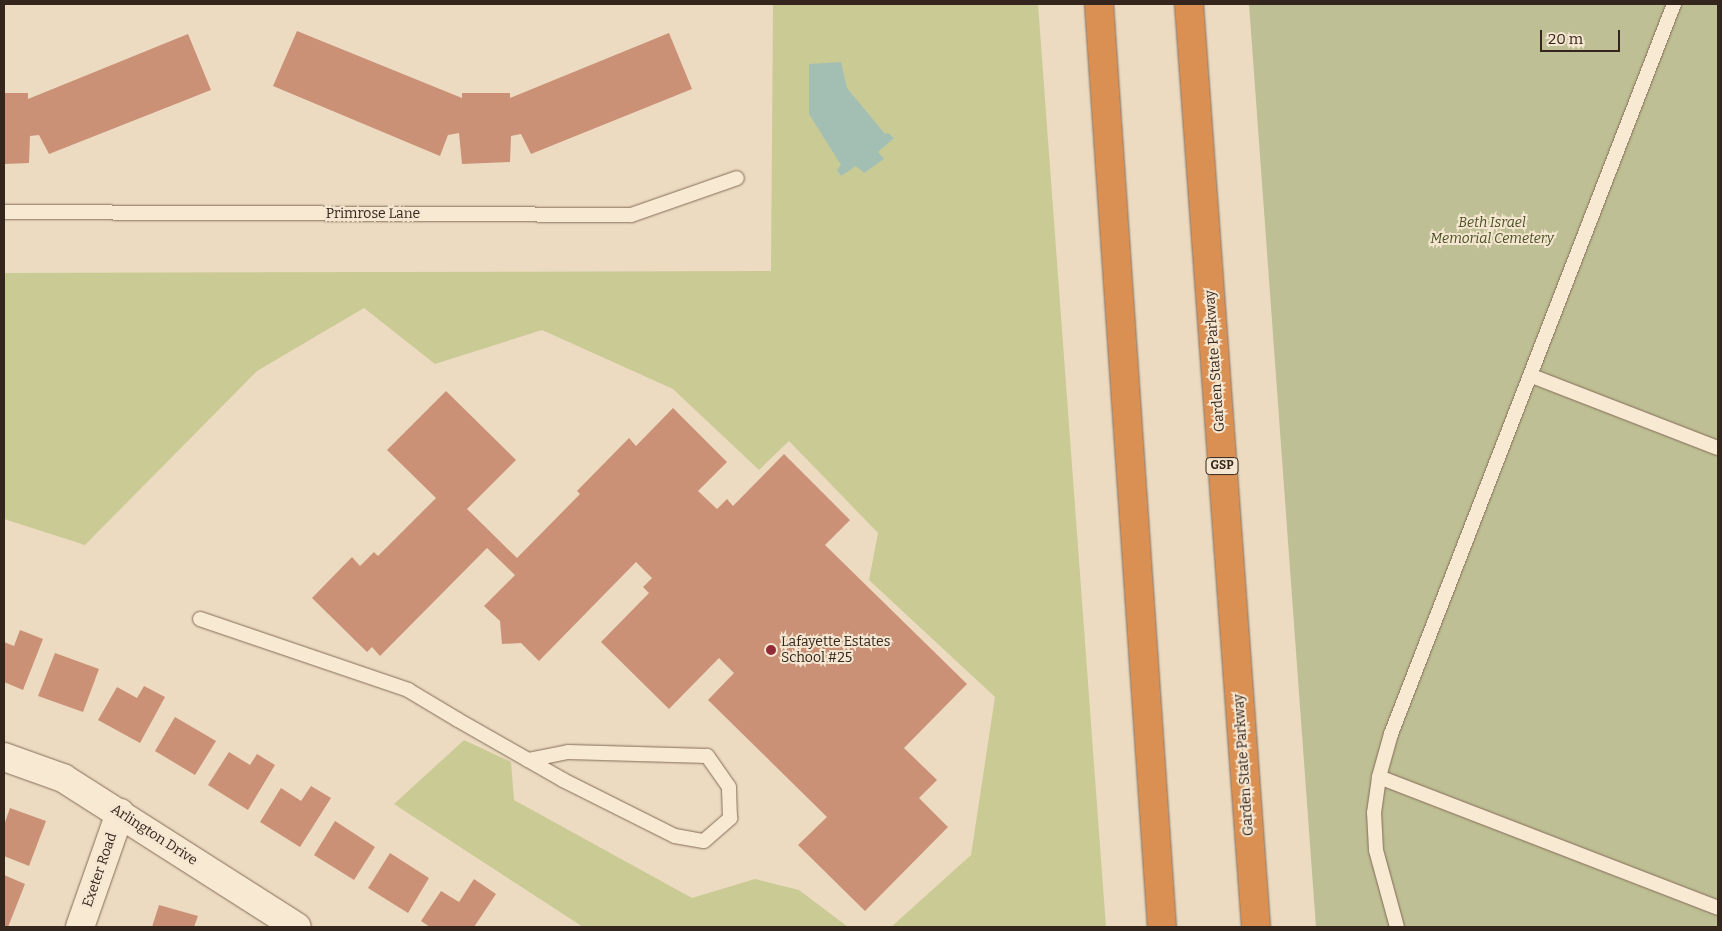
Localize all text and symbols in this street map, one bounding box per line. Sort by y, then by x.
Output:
scale bar [1542,20,1622,52]
text: 20 m [1548,30,1583,48]
street label: Primrose Lane [326,206,420,222]
park label: Beth Israel Memorial Cemetery [1430,215,1554,248]
street label: Garden State Parkway [1202,289,1228,433]
road number: GSP [1204,456,1240,476]
place label: Lafayette Estates School #25 [781,634,890,666]
marker: Lafayette Estates School #25 [765,644,777,656]
street label: Garden State Parkway [1231,693,1257,837]
street label: Arlington Drive [108,801,200,869]
street label: Exeter Road [79,831,121,909]

